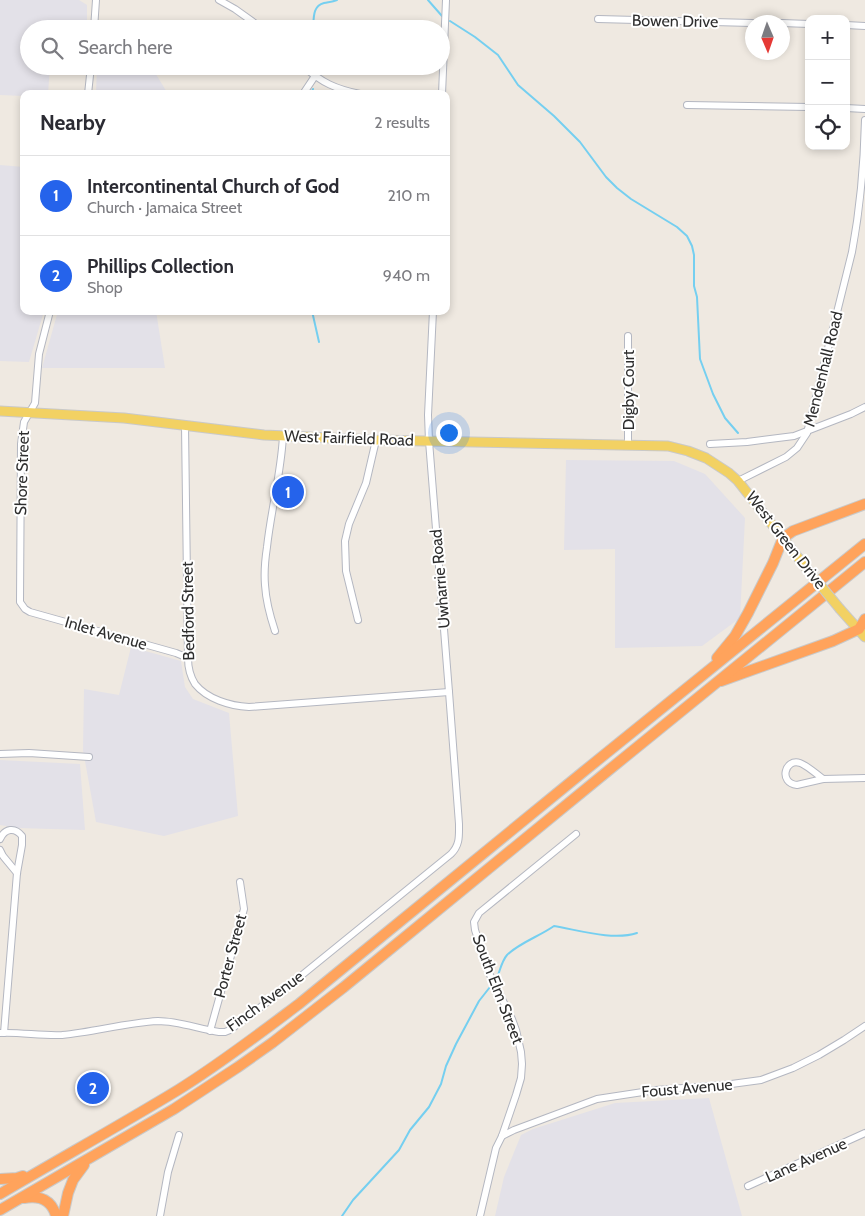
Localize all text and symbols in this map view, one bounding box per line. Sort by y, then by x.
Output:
street label: Bowen Drive [632,11,718,31]
north arrow [745,15,790,60]
map controls [805,15,850,150]
button: + [805,15,850,60]
search box [20,20,450,75]
icon: search [38,34,66,62]
text: Search here [78,36,172,59]
button: − [805,60,850,105]
button: locate [805,105,850,150]
text: Nearby [40,110,106,135]
text: 2 results [374,113,430,132]
text: Intercontinental Church of God [87,175,339,198]
text: 1 [53,186,59,205]
text: 210 m [388,186,430,205]
text: Church · Jamaica Street [87,198,242,217]
text: Phillips Collection [87,255,234,278]
text: 2 [52,266,60,285]
text: 940 m [383,266,430,285]
text: Shop [87,278,123,297]
street label: Mendenhall Road [799,309,847,429]
street label: Digby Court [619,349,638,430]
your location [436,420,462,446]
street label: West Fairfield Road [284,426,414,450]
street label: Shore Street [11,430,33,516]
pin: 1 [272,473,304,511]
street label: West Green Drive [742,487,830,593]
street label: Uwharrie Road [426,529,454,629]
street label: Bedford Street [178,561,198,661]
street label: Inlet Avenue [63,612,149,654]
street label: Porter Street [210,911,250,1000]
street label: South Elm Street [468,932,528,1047]
street label: Finch Avenue [223,967,307,1035]
pin: 2 [77,1069,109,1107]
street label: Foust Avenue [641,1075,733,1101]
street label: Lane Avenue [762,1134,850,1186]

